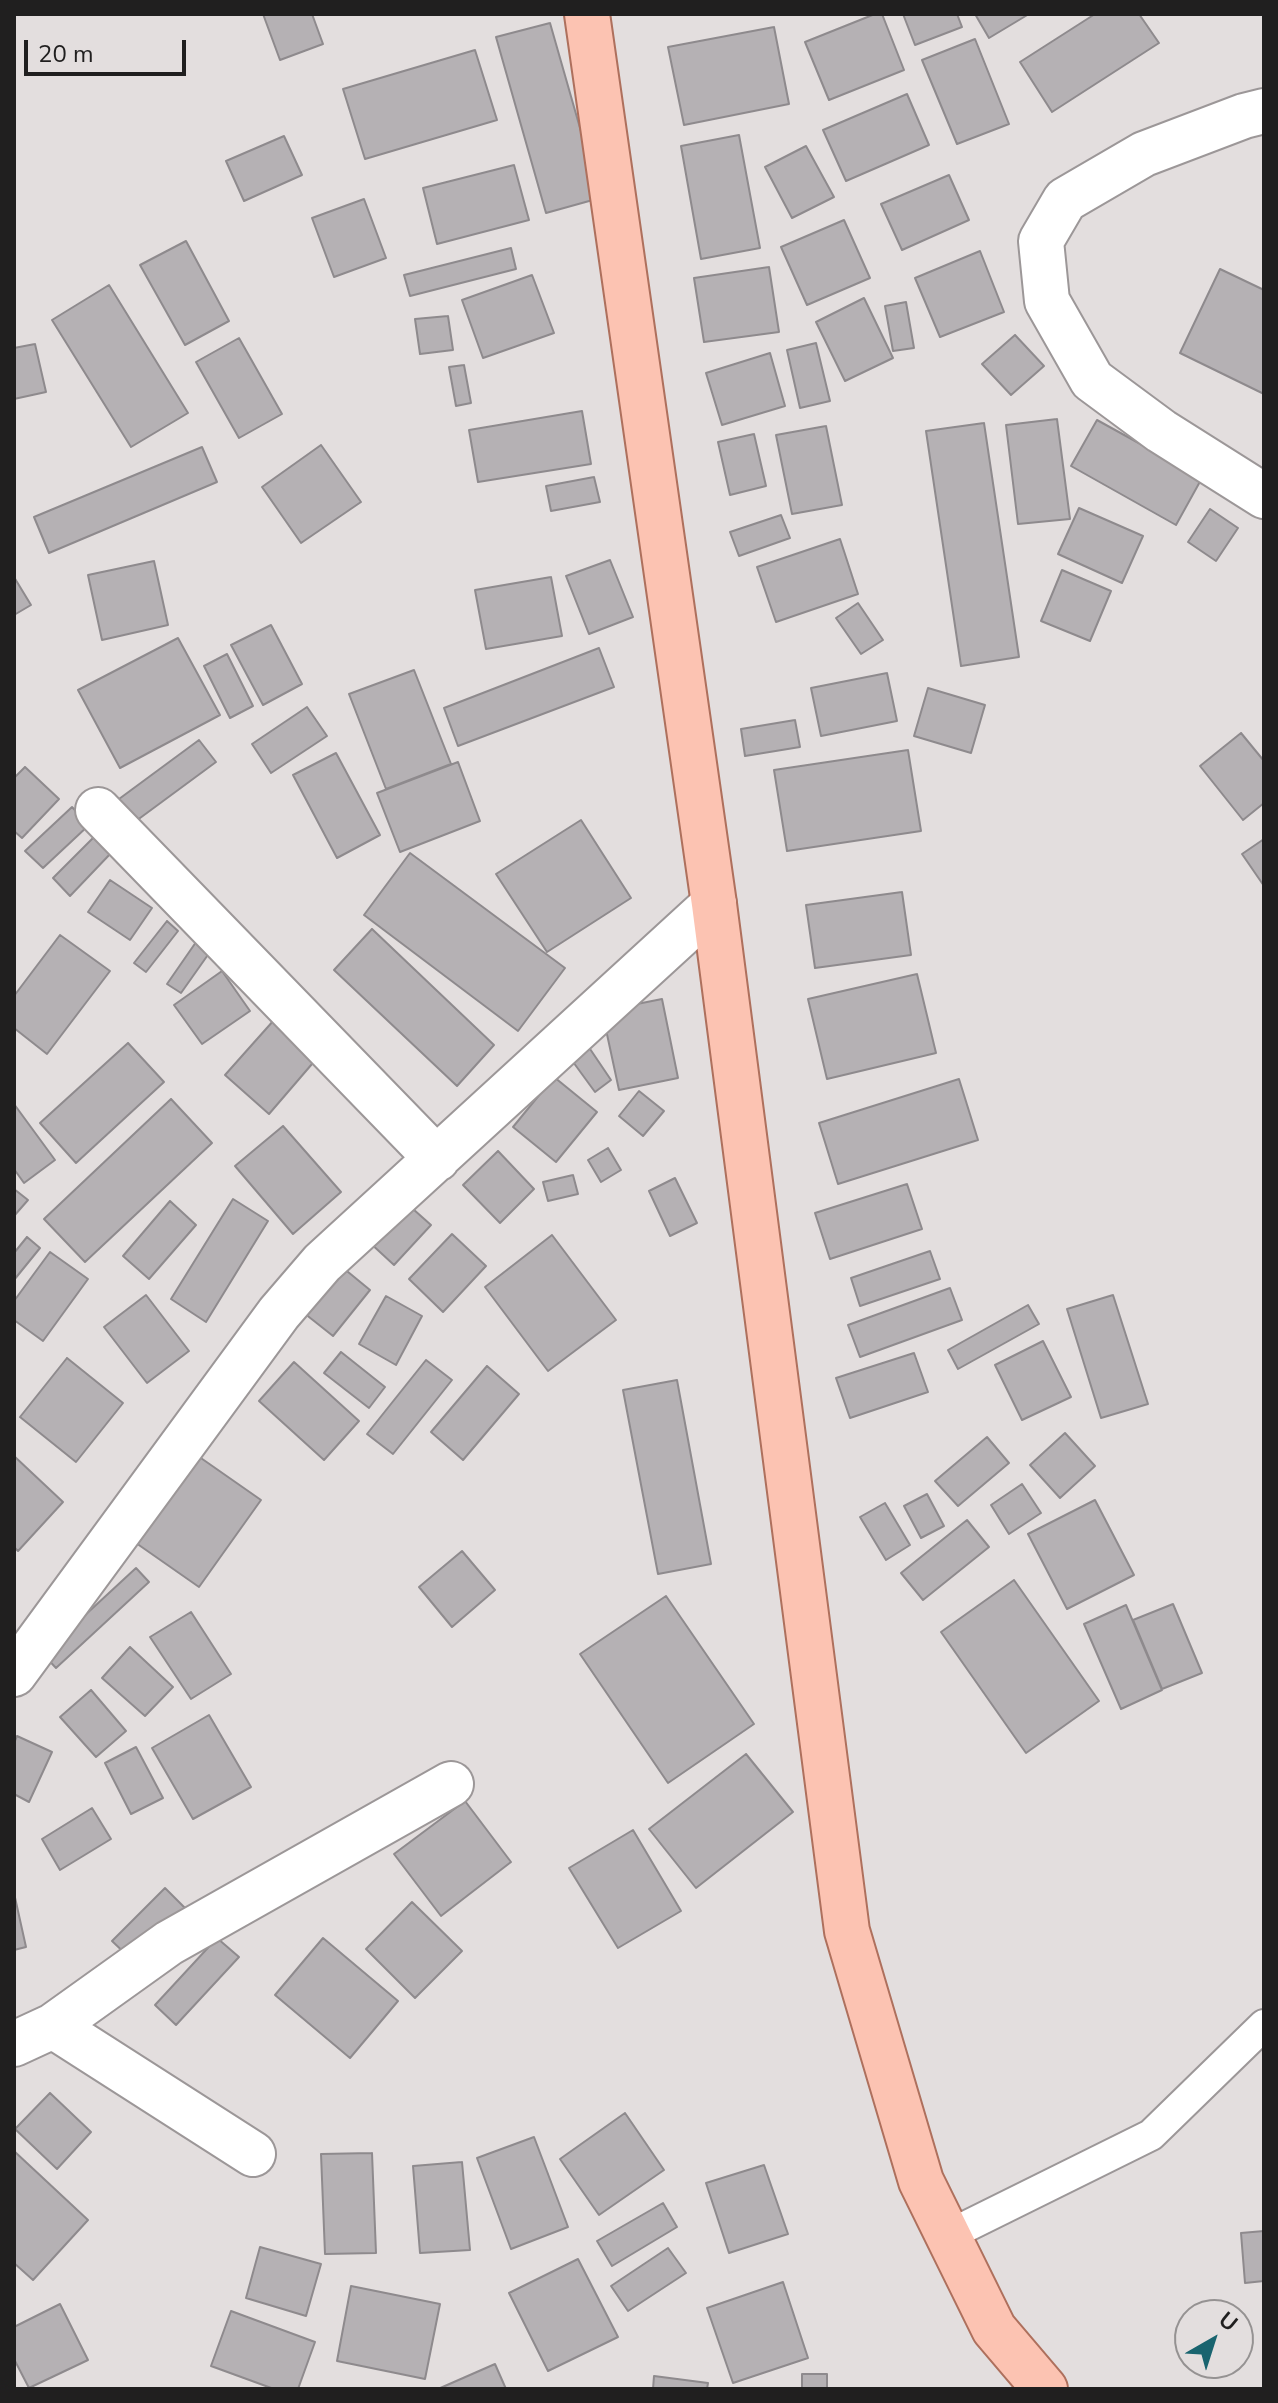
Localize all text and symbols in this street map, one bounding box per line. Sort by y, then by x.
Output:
scale bar [28,24,190,74]
text: 20 m [38,38,94,70]
north arrow [1174,2299,1254,2379]
text: U [1212,2305,1244,2339]

